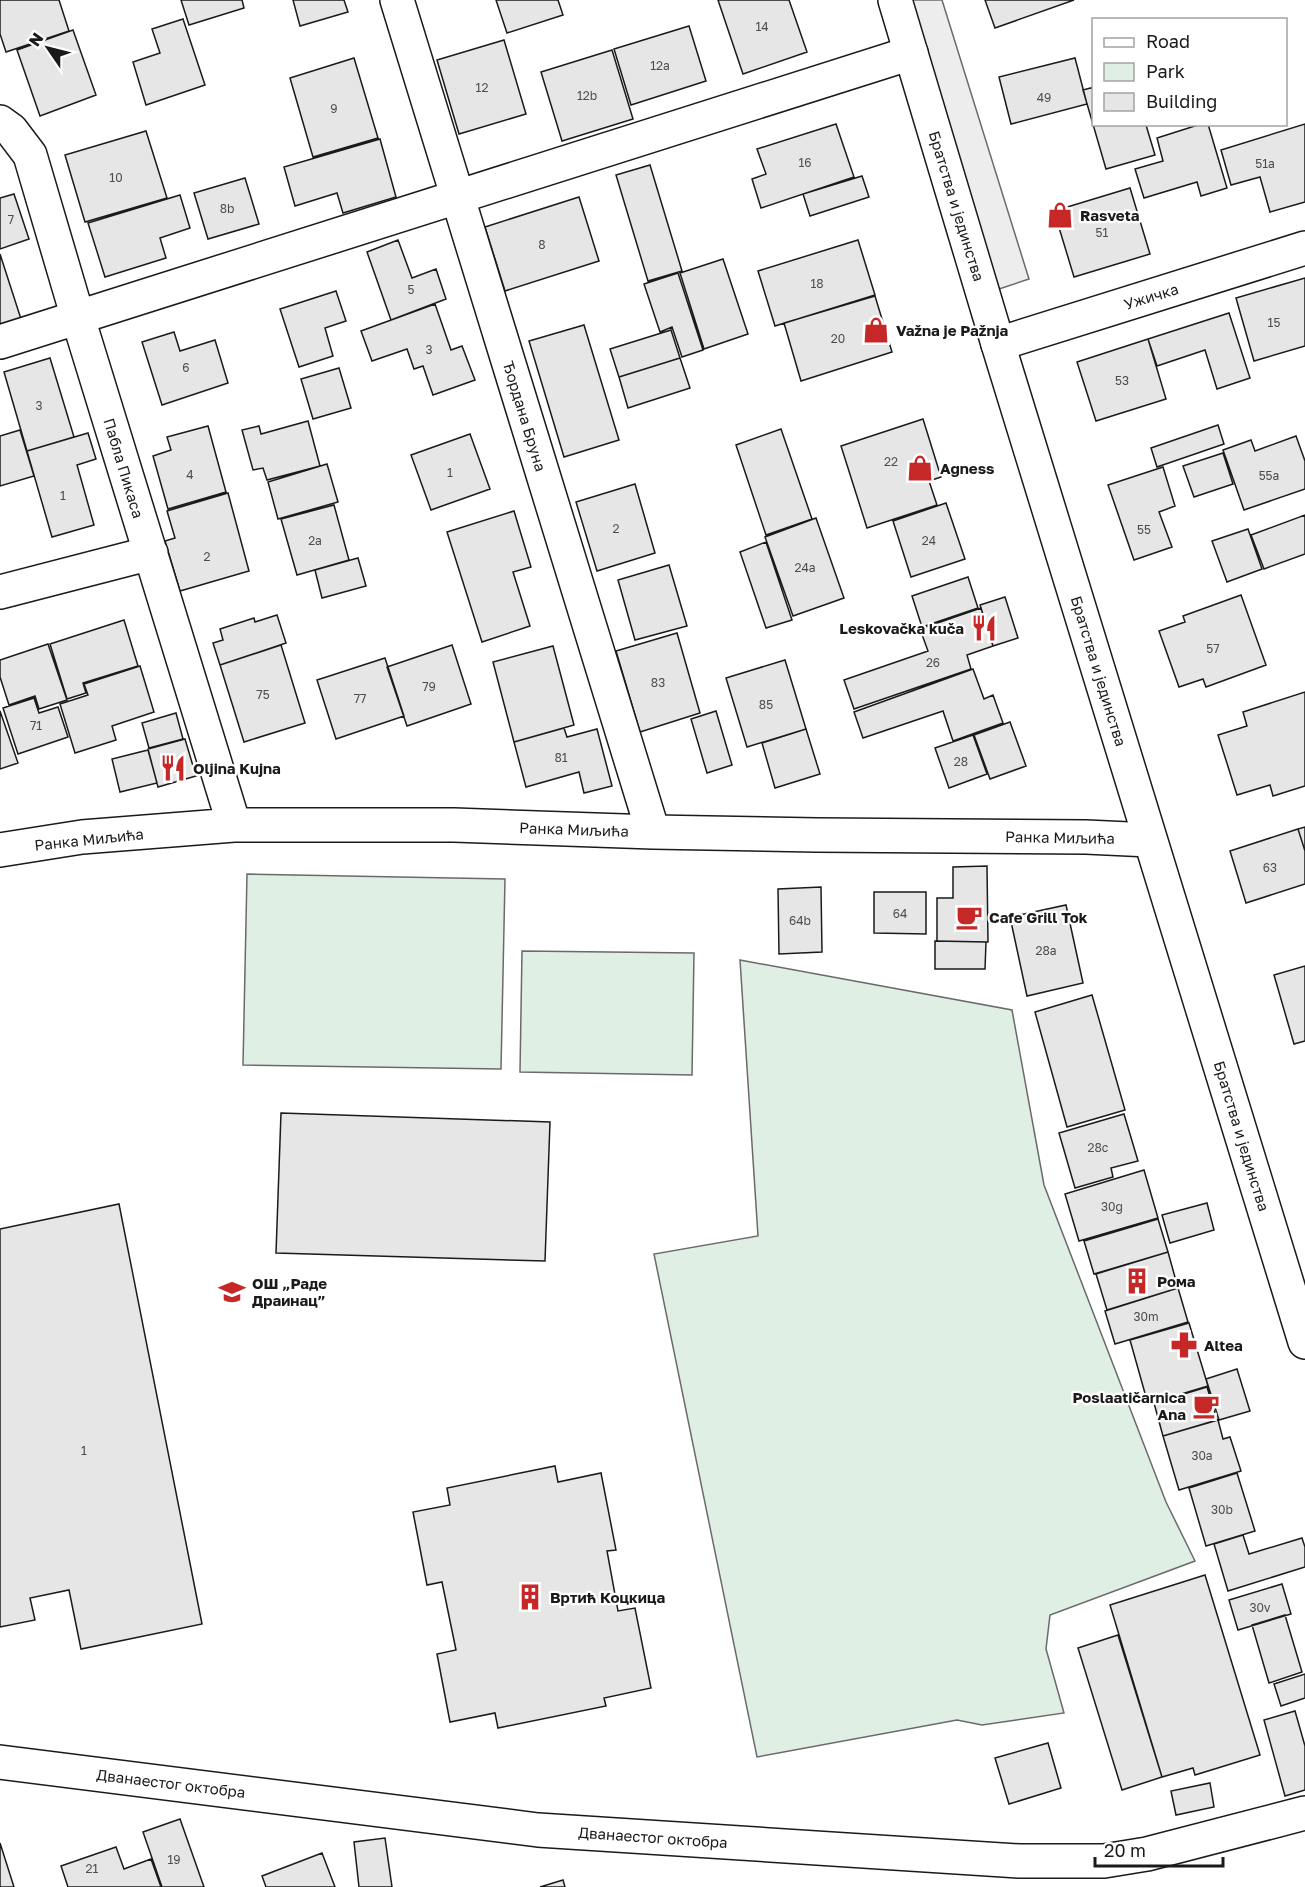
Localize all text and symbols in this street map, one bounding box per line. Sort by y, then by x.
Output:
north arrow [18,18,78,78]
legend [1092,18,1287,126]
house number: 14 [755,19,769,34]
text: N [24,29,47,50]
text: Road [1146,30,1190,52]
house number: 12a [650,58,670,73]
text: Park [1146,60,1185,82]
house number: 12 [476,80,488,95]
house number: 12b [577,88,597,103]
house number: 49 [1037,90,1051,105]
text: Building [1146,90,1217,112]
house number: 9 [330,101,338,116]
street label: Братства и јединства [926,129,988,283]
house number: 16 [798,155,812,170]
house number: 51a [1255,156,1275,171]
house number: 10 [109,170,123,185]
shop icon: Rasveta [1045,200,1075,230]
house number: 8b [220,201,234,216]
place label: Rasveta [1080,206,1140,224]
house number: 7 [8,212,14,227]
house number: 51 [1096,225,1109,240]
house number: 8 [538,237,546,252]
house number: 18 [810,276,824,291]
street label: Ужичка [1122,279,1180,313]
house number: 5 [408,282,415,297]
shop icon: Važna je Pažnja [861,315,891,345]
house number: 15 [1268,315,1280,330]
place label: Važna je Pažnja [896,321,1009,339]
house number: 20 [831,331,845,346]
house number: 3 [425,342,433,357]
street label: Ђордана Бруна [500,359,550,473]
house number: 6 [182,360,190,375]
house number: 53 [1115,373,1129,388]
house number: 3 [35,398,43,413]
street label: Пабла Пикаса [100,416,148,520]
shop icon: Agness [905,453,935,483]
house number: 22 [884,454,898,469]
place label: Agness [940,459,994,477]
house number: 1 [447,465,453,480]
house number: 4 [186,467,194,482]
house number: 55a [1259,468,1279,483]
house number: 1 [60,488,66,503]
house number: 2 [613,521,620,536]
house number: 55 [1137,522,1151,537]
house number: 2a [308,533,322,548]
house number: 24 [922,533,936,548]
house number: 2 [204,549,211,564]
house number: 24a [794,560,816,575]
street label: Братства и јединства [1068,594,1130,748]
restaurant icon: Leskovačka kuča [969,613,999,643]
place label: Leskovačka kuča [839,619,964,637]
house number: 57 [1206,641,1220,656]
house number: 26 [926,655,940,670]
house number: 83 [651,675,665,690]
house number: 79 [422,679,436,694]
house number: 75 [256,687,270,702]
house number: 77 [354,691,366,706]
house number: 85 [759,697,773,712]
house number: 71 [30,718,42,733]
house number: 81 [554,750,568,765]
restaurant icon: Oljina Kujna [158,753,188,783]
house number: 28 [954,754,968,769]
place label: Oljina Kujna [193,759,281,777]
street label: Ранка Миљића [519,818,629,840]
street label: Ранка Миљића [33,824,145,854]
street label: Ранка Миљића [1005,827,1115,847]
house number: 63 [1263,860,1277,875]
cafe icon: Cafe Grill Tok [954,902,984,932]
house number: 64 [893,906,907,921]
place label: Cafe Grill Tok [989,908,1088,926]
house number: 64b [789,913,811,928]
house number: 28a [1035,943,1057,958]
street label: Братства и јединства [1211,1059,1273,1213]
house number: 28c [1088,1140,1109,1155]
house number: 30g [1101,1199,1123,1214]
building icon: Рома [1122,1266,1152,1296]
place label: Рома [1157,1272,1196,1290]
place label: ОШ „Раде Драинац” [252,1274,327,1309]
school or university icon: ОШ „Раде Драинац” [217,1277,247,1307]
house number: 30m [1133,1309,1159,1324]
pharmacy icon: Altea [1169,1330,1199,1360]
place label: Altea [1204,1336,1243,1354]
place label: Poslaatičarnica Ana [1072,1388,1186,1423]
cafe icon: Poslaatičarnica Ana [1191,1391,1221,1421]
house number: 1 [81,1443,87,1458]
house number: 30a [1191,1448,1213,1463]
house number: 30b [1211,1502,1233,1517]
building icon: Вртић Коцкица [515,1582,545,1612]
place label: Вртић Коцкица [550,1588,665,1606]
house number: 30v [1249,1600,1271,1615]
street label: Дванаестог октобра [96,1765,246,1801]
street label: Дванаестог октобра [578,1823,728,1851]
scale bar [1095,1830,1222,1868]
text: 20 m [1104,1839,1146,1861]
house number: 19 [167,1852,181,1867]
house number: 21 [86,1861,99,1876]

